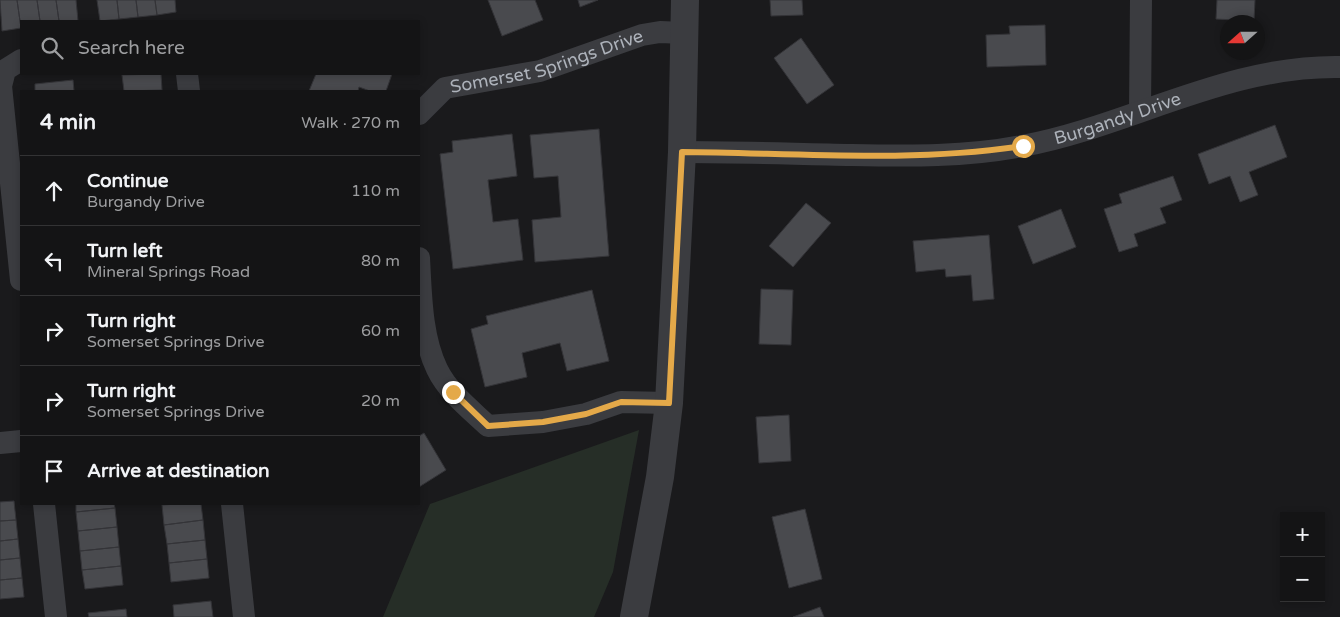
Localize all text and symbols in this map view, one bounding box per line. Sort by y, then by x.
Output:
north arrow [1220,15,1265,60]
search box [20,20,420,75]
street label: Somerset Springs Drive [448,24,646,98]
icon: search [38,34,66,62]
text: Search here [78,37,185,59]
street label: Burgandy Drive [1052,87,1184,149]
text: 4 min [40,110,96,135]
text: Walk · 270 m [301,113,400,133]
route start [1012,135,1035,158]
text: Continue [87,170,169,192]
icon: ahead [40,177,68,205]
text: 110 m [351,181,400,201]
text: Burgandy Drive [87,192,205,212]
text: Turn left [87,240,163,262]
icon: left [40,247,68,275]
text: 80 m [361,251,400,271]
text: Mineral Springs Road [87,262,250,282]
text: Turn right [87,310,175,332]
icon: right [40,317,68,345]
text: 60 m [361,321,400,341]
text: Somerset Springs Drive [87,332,265,352]
text: Turn right [87,380,175,402]
route end [442,381,465,404]
icon: right [40,387,68,415]
text: 20 m [361,391,400,411]
text: Somerset Springs Drive [87,402,265,422]
icon: arrive [40,457,68,485]
text: Arrive at destination [87,460,270,482]
map controls [1280,512,1325,602]
button: + [1280,512,1325,557]
button: − [1280,557,1325,602]

